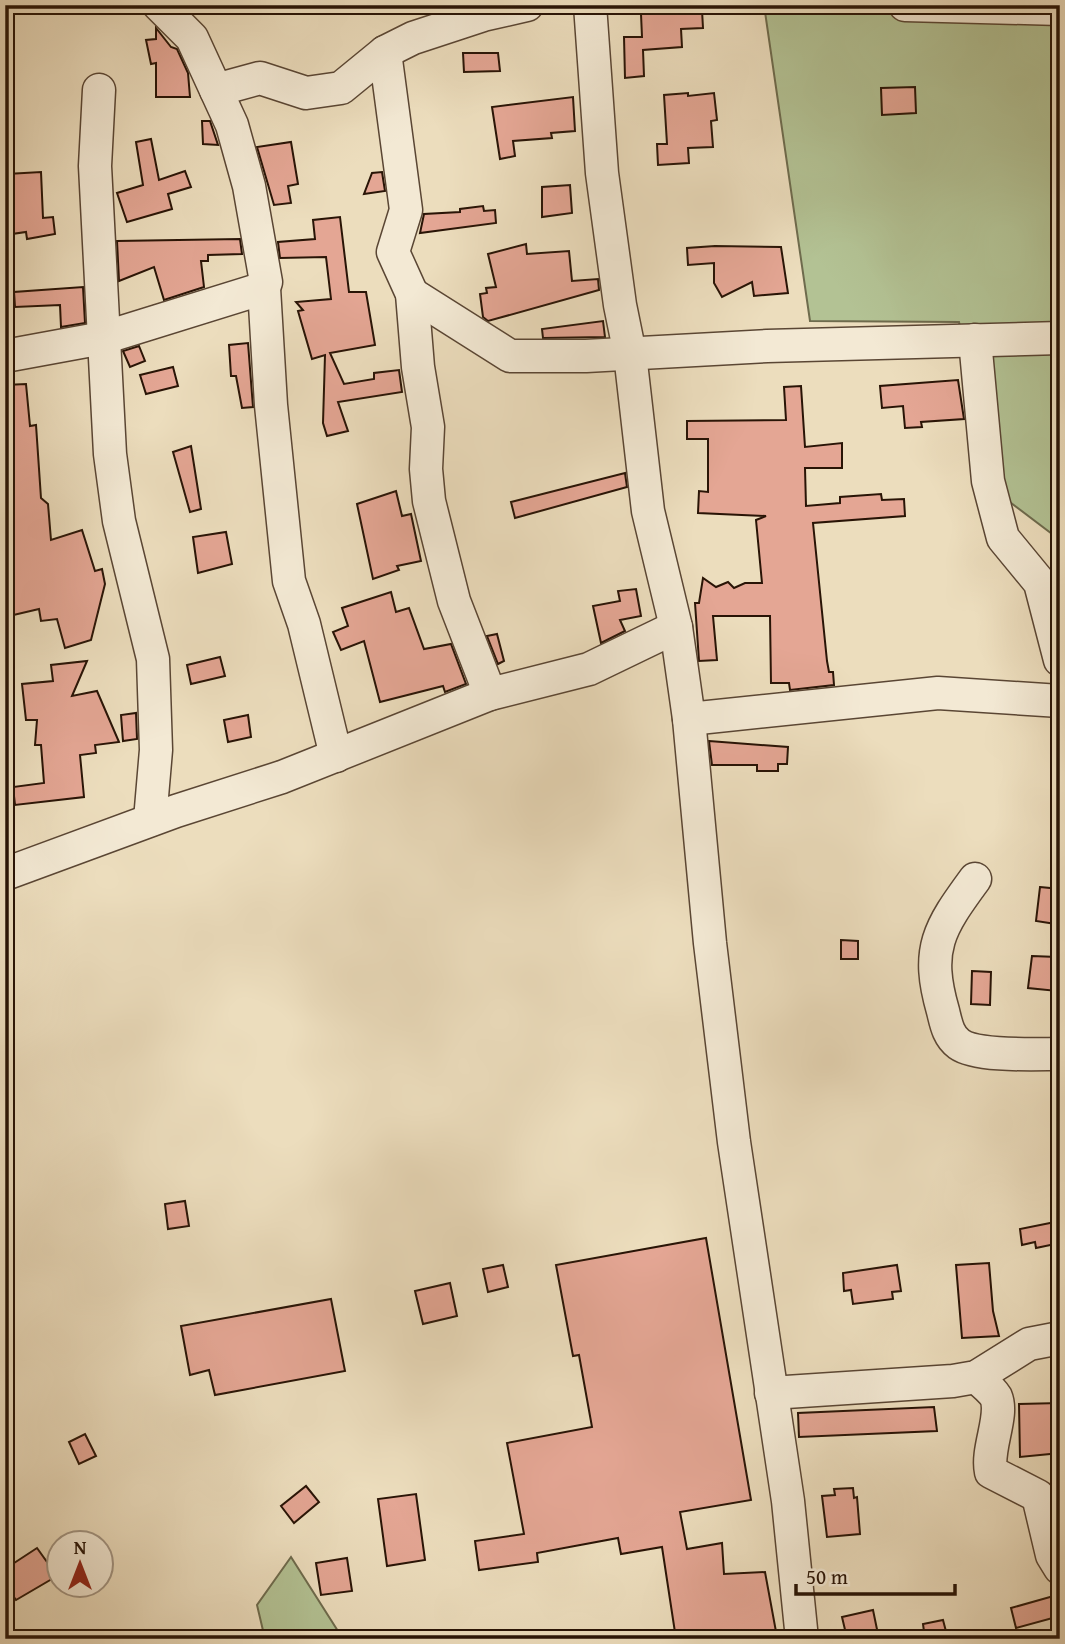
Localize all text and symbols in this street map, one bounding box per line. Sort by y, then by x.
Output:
north arrow [46,1528,116,1598]
text: N [74,1533,87,1561]
scale bar [796,1553,955,1597]
text: 50 m [806,1561,848,1592]

